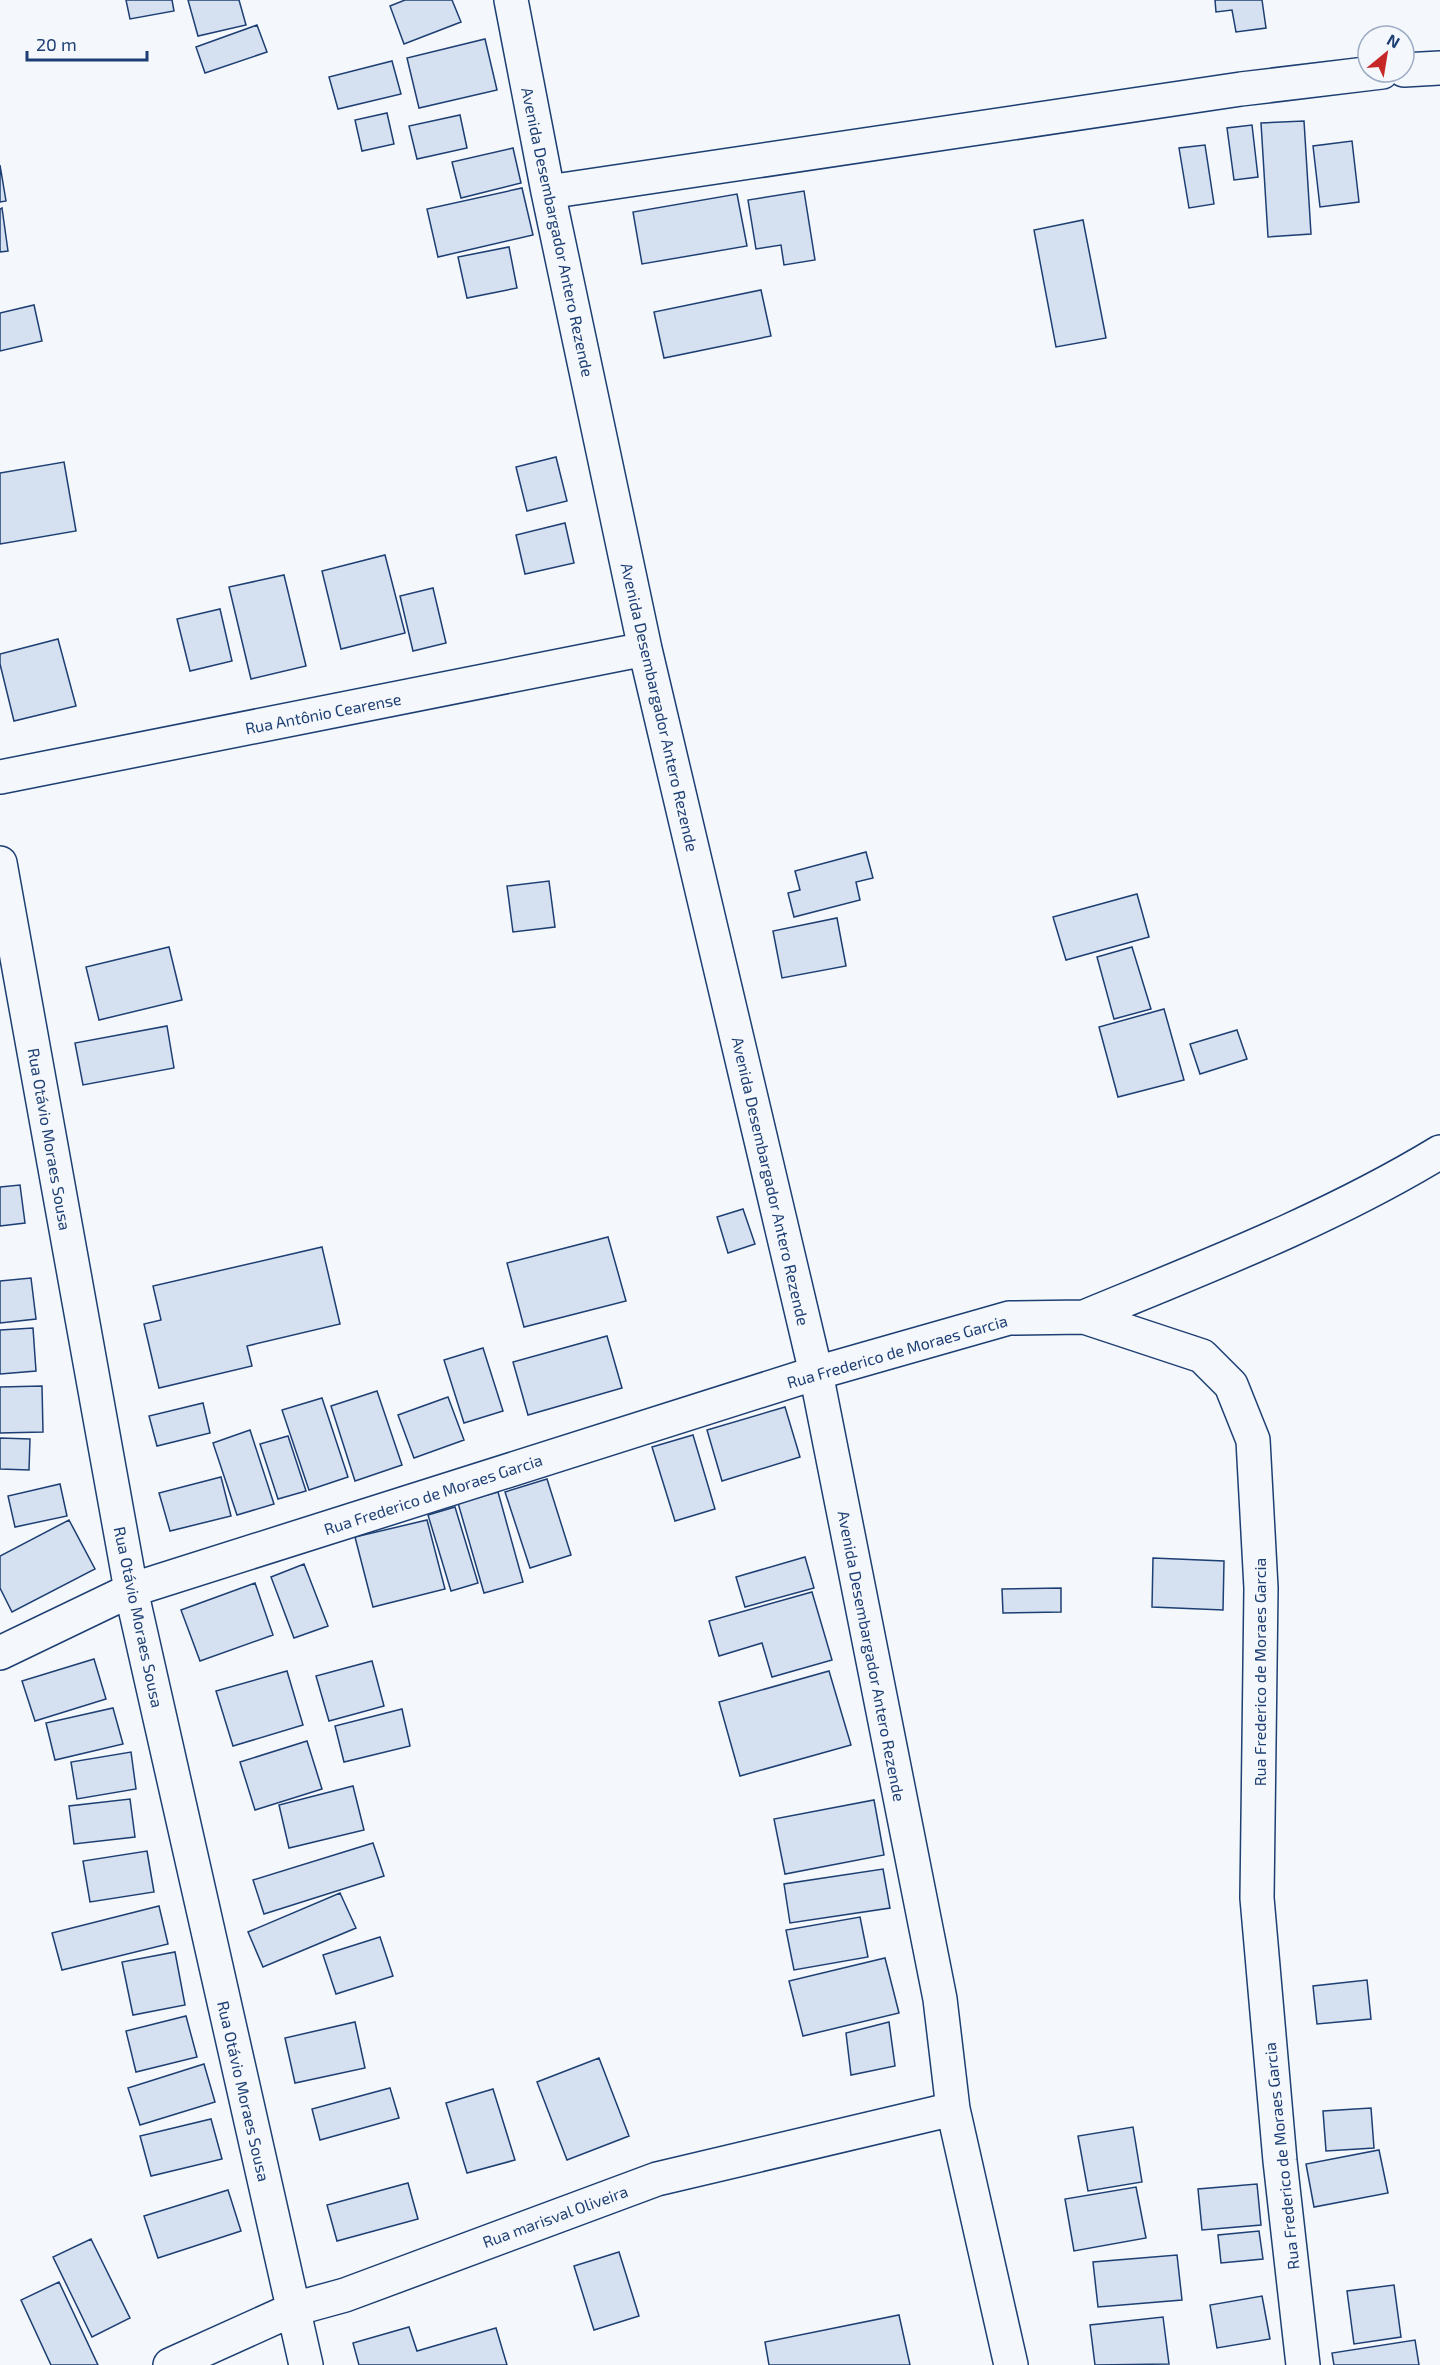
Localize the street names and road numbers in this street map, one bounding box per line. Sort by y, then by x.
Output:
street label: Avenida Desembargador Antero Rezende [518,85,598,379]
street label: Avenida Desembargador Antero Rezende [617,561,703,853]
street label: Rua Antônio Cearense [243,689,403,737]
street label: Avenida Desembargador Antero Rezende [728,1035,814,1327]
street label: Rua Otávio Moraes Sousa [25,1046,75,1232]
street label: Rua Frederico de Moraes Garcia [785,1310,1009,1392]
street label: Rua Frederico de Moraes Garcia [321,1450,545,1538]
street label: Avenida Desembargador Antero Rezende [834,1509,910,1803]
street label: Rua Otávio Moraes Sousa [111,1525,167,1709]
street label: Rua Frederico de Moraes Garcia [1250,1558,1269,1786]
street label: Rua Otávio Moraes Sousa [214,1999,274,2183]
street label: Rua Frederico de Moraes Garcia [1260,2041,1302,2271]
street label: Rua marisval Oliveira [480,2181,630,2251]

